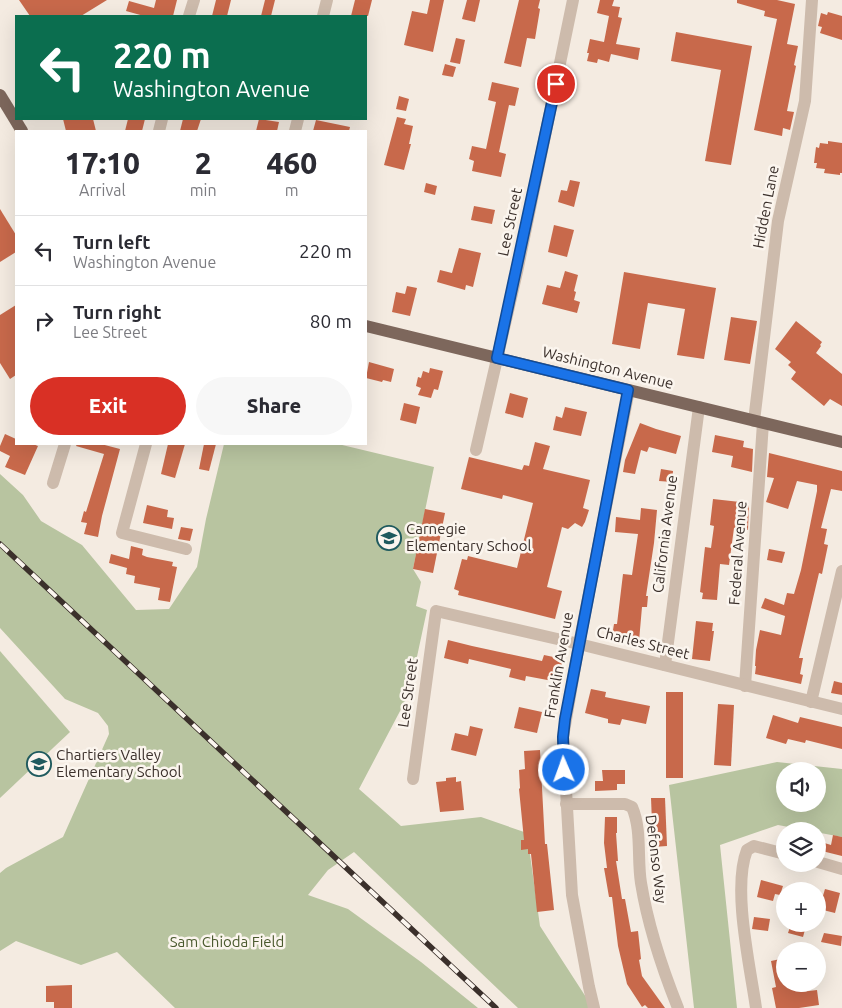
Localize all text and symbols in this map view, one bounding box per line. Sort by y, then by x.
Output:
icon: left [30,35,95,100]
text: 220 m [113,35,211,75]
pin [535,63,577,105]
icon: arrive [542,70,570,98]
text: Washington Avenue [113,76,310,101]
text: 17:10 [65,146,140,180]
text: 2 [195,146,212,180]
text: 460 [266,146,317,180]
street label: Hidden Lane [749,164,782,250]
text: Arrival [79,181,126,199]
text: min [190,181,217,199]
text: m [285,181,299,199]
street label: Lee Street [494,186,525,258]
text: Turn left [73,231,151,253]
icon: left [30,237,58,265]
text: 220 m [299,240,352,262]
text: Washington Avenue [73,253,216,271]
text: Turn right [73,301,161,323]
icon: right [30,307,58,335]
text: 80 m [310,310,352,332]
text: Lee Street [73,323,147,341]
street label: Washington Avenue [541,343,675,392]
button: Exit [30,377,186,435]
button: Share [196,377,352,435]
street label: California Avenue [649,474,680,594]
street label: Federal Avenue [725,500,750,606]
place label: Carnegie Elementary School [406,520,532,554]
school or university icon: Carnegie Elementary School [376,525,402,551]
street label: Franklin Avenue [541,611,576,719]
street label: Charles Street [595,623,691,662]
street label: Lee Street [394,657,421,729]
position arrow [537,743,589,795]
place label: Chartiers Valley Elementary School [56,746,182,780]
school or university icon: Chartiers Valley Elementary School [26,751,52,777]
map controls [776,762,826,992]
button: sound [776,762,826,812]
street label: Defonso Way [643,814,670,904]
button: layers [776,822,826,872]
button: + [776,882,826,932]
park label: Sam Chioda Field [170,933,284,950]
button: − [776,942,826,992]

